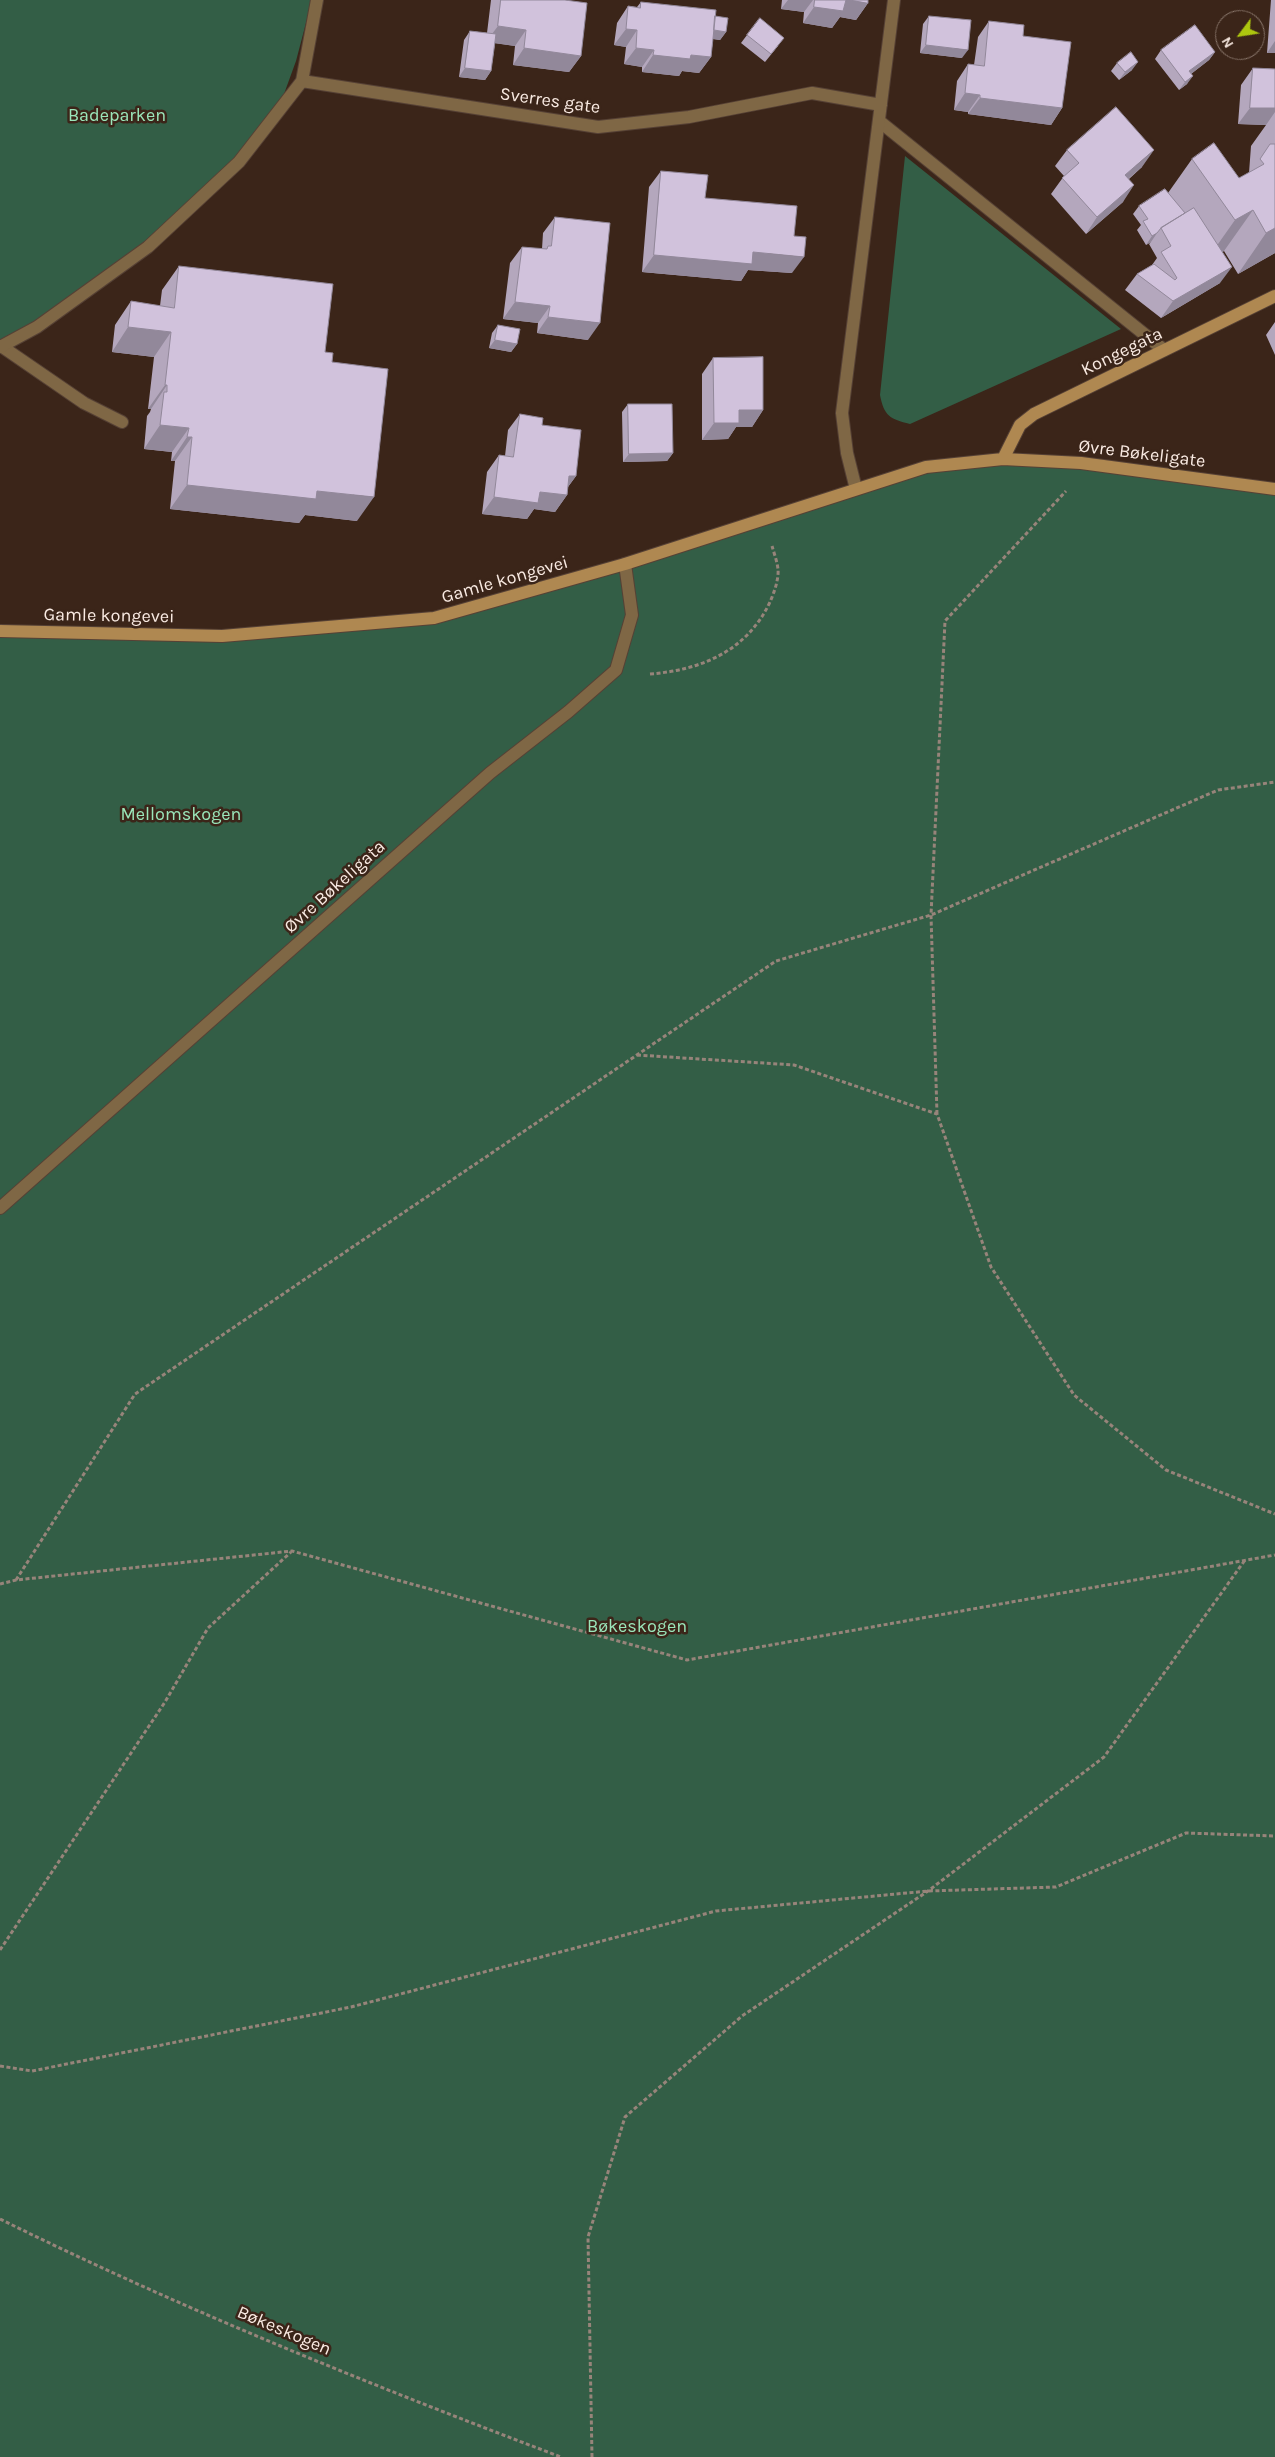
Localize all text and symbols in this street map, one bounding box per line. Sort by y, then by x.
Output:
north arrow [1215,10,1265,60]
text: N [1218,34,1237,51]
street label: Sverres gate [498,83,602,119]
park label: Badeparken [68,105,166,127]
street label: Kongegata [1078,323,1166,381]
street label: Øvre Bøkeligate [1077,436,1207,472]
street label: Gamle kongevei [439,552,571,608]
street label: Gamle kongevei [43,604,175,628]
park label: Mellomskogen [121,804,241,826]
street label: Øvre Bøkeligata [280,836,390,938]
park label: Bøkeskogen [587,1616,687,1638]
street label: Bøkeskogen [234,2301,334,2361]

